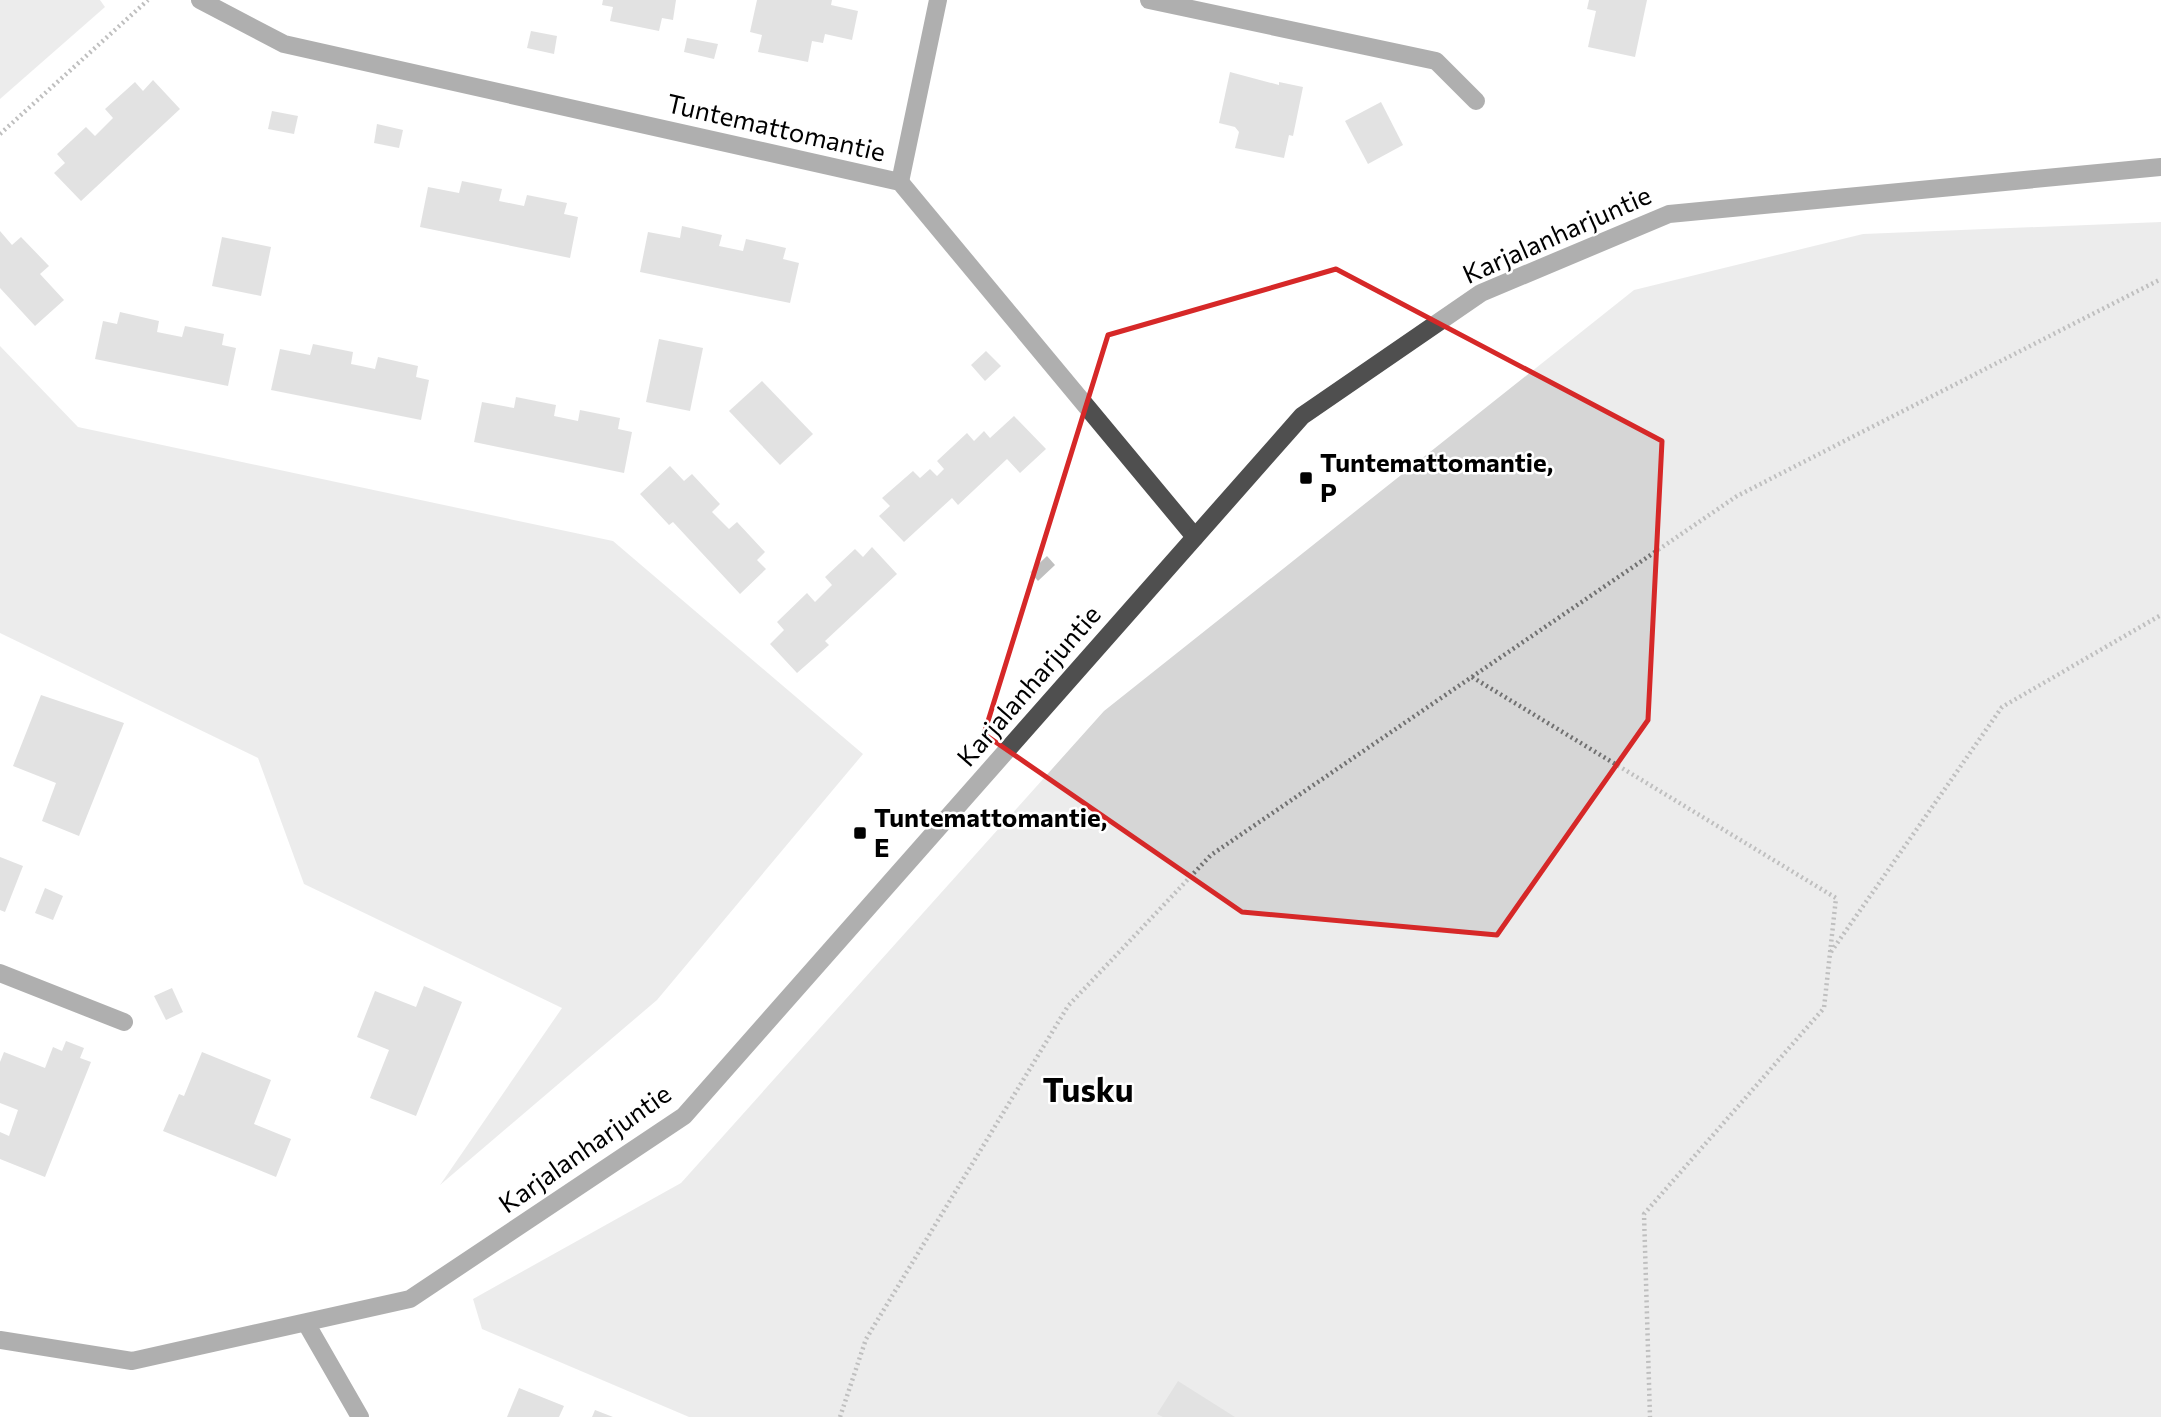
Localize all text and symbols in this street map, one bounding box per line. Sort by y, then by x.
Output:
street label: Tuntemattomantie [664,86,889,167]
street label: Karjalanharjuntie [1457,178,1655,289]
place label: Tuntemattomantie, P [1320,446,1553,507]
marker: Tuntemattomantie, P [1298,470,1314,486]
street label: Karjalanharjuntie [950,598,1106,772]
place label: Tuntemattomantie, E [874,801,1107,862]
marker: Tuntemattomantie, E [852,825,868,841]
district label: Tusku [1042,1068,1134,1109]
street label: Karjalanharjuntie [492,1077,676,1219]

